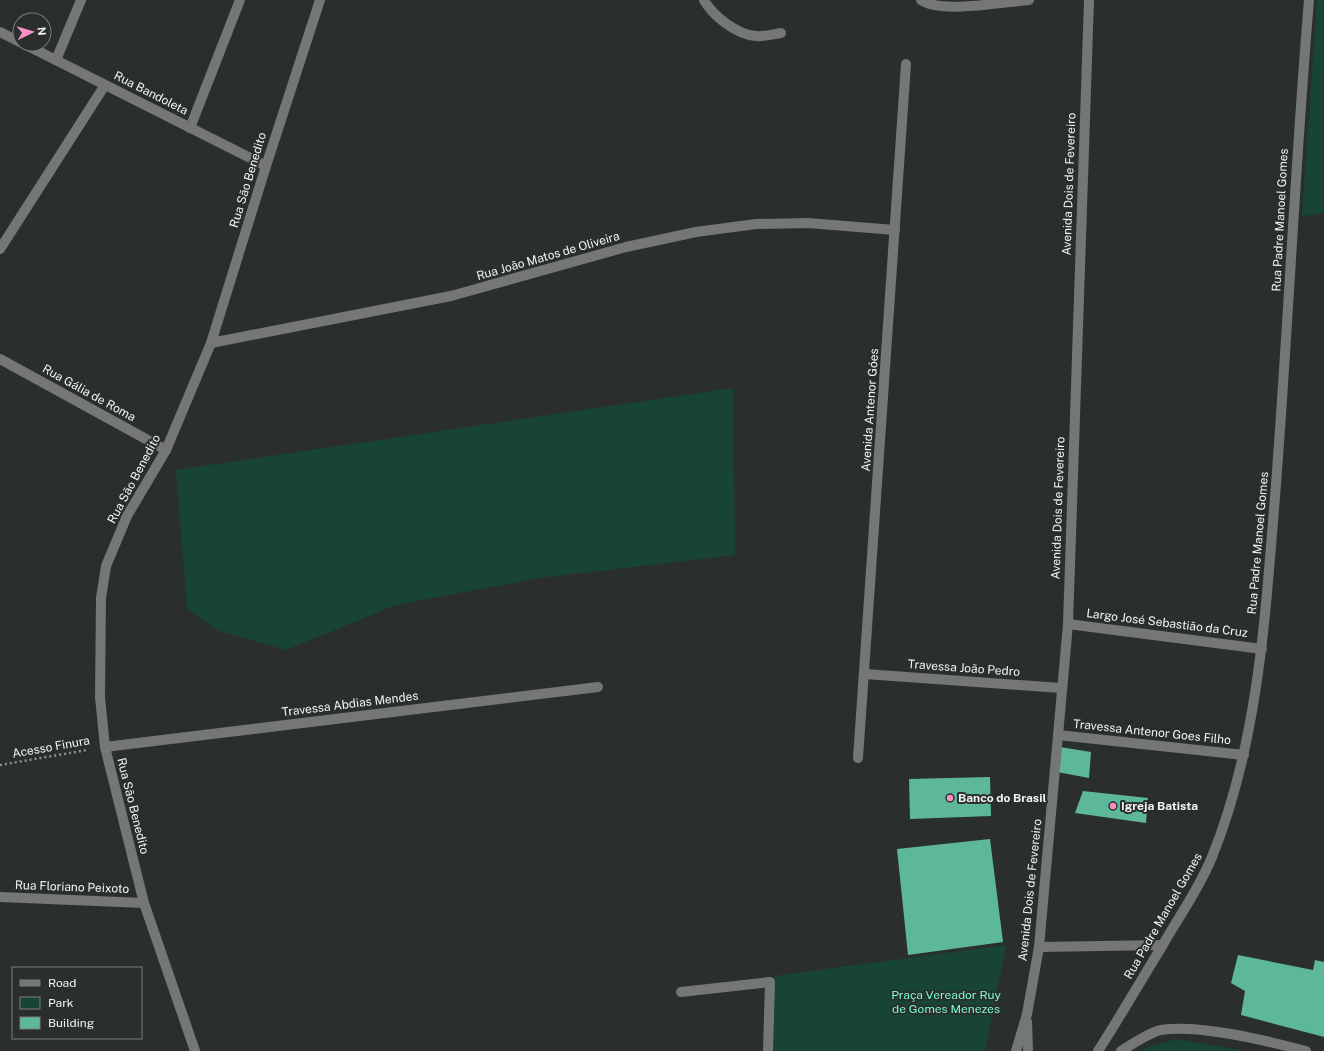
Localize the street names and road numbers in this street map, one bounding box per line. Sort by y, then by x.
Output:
street label: Rua Bandoleta [112,68,190,118]
street label: Avenida Dois de Fevereiro [1060,112,1078,256]
street label: Rua São Benedito [227,130,269,229]
street label: Rua Padre Manoel Gomes [1269,148,1291,292]
street label: Rua João Matos de Oliveira [475,229,621,283]
street label: Avenida Antenor Góes [859,348,881,472]
street label: Rua Gália de Roma [40,362,138,424]
street label: Rua São Benedito [105,432,163,526]
street label: Avenida Dois de Fevereiro [1049,436,1067,580]
street label: Rua Padre Manoel Gomes [1245,471,1271,615]
street label: Largo José Sebastião da Cruz [1086,606,1249,640]
street label: Travessa João Pedro [907,657,1021,679]
street label: Travessa Abdias Mendes [281,689,419,719]
street label: Travessa Antenor Goes Filho [1072,717,1232,747]
street label: Acesso Finura [11,733,91,761]
street label: Rua São Benedito [114,756,152,856]
street label: Avenida Dois de Fevereiro [1016,818,1044,962]
street label: Rua Padre Manoel Gomes [1121,850,1205,982]
street label: Rua Floriano Peixoto [15,878,130,896]

